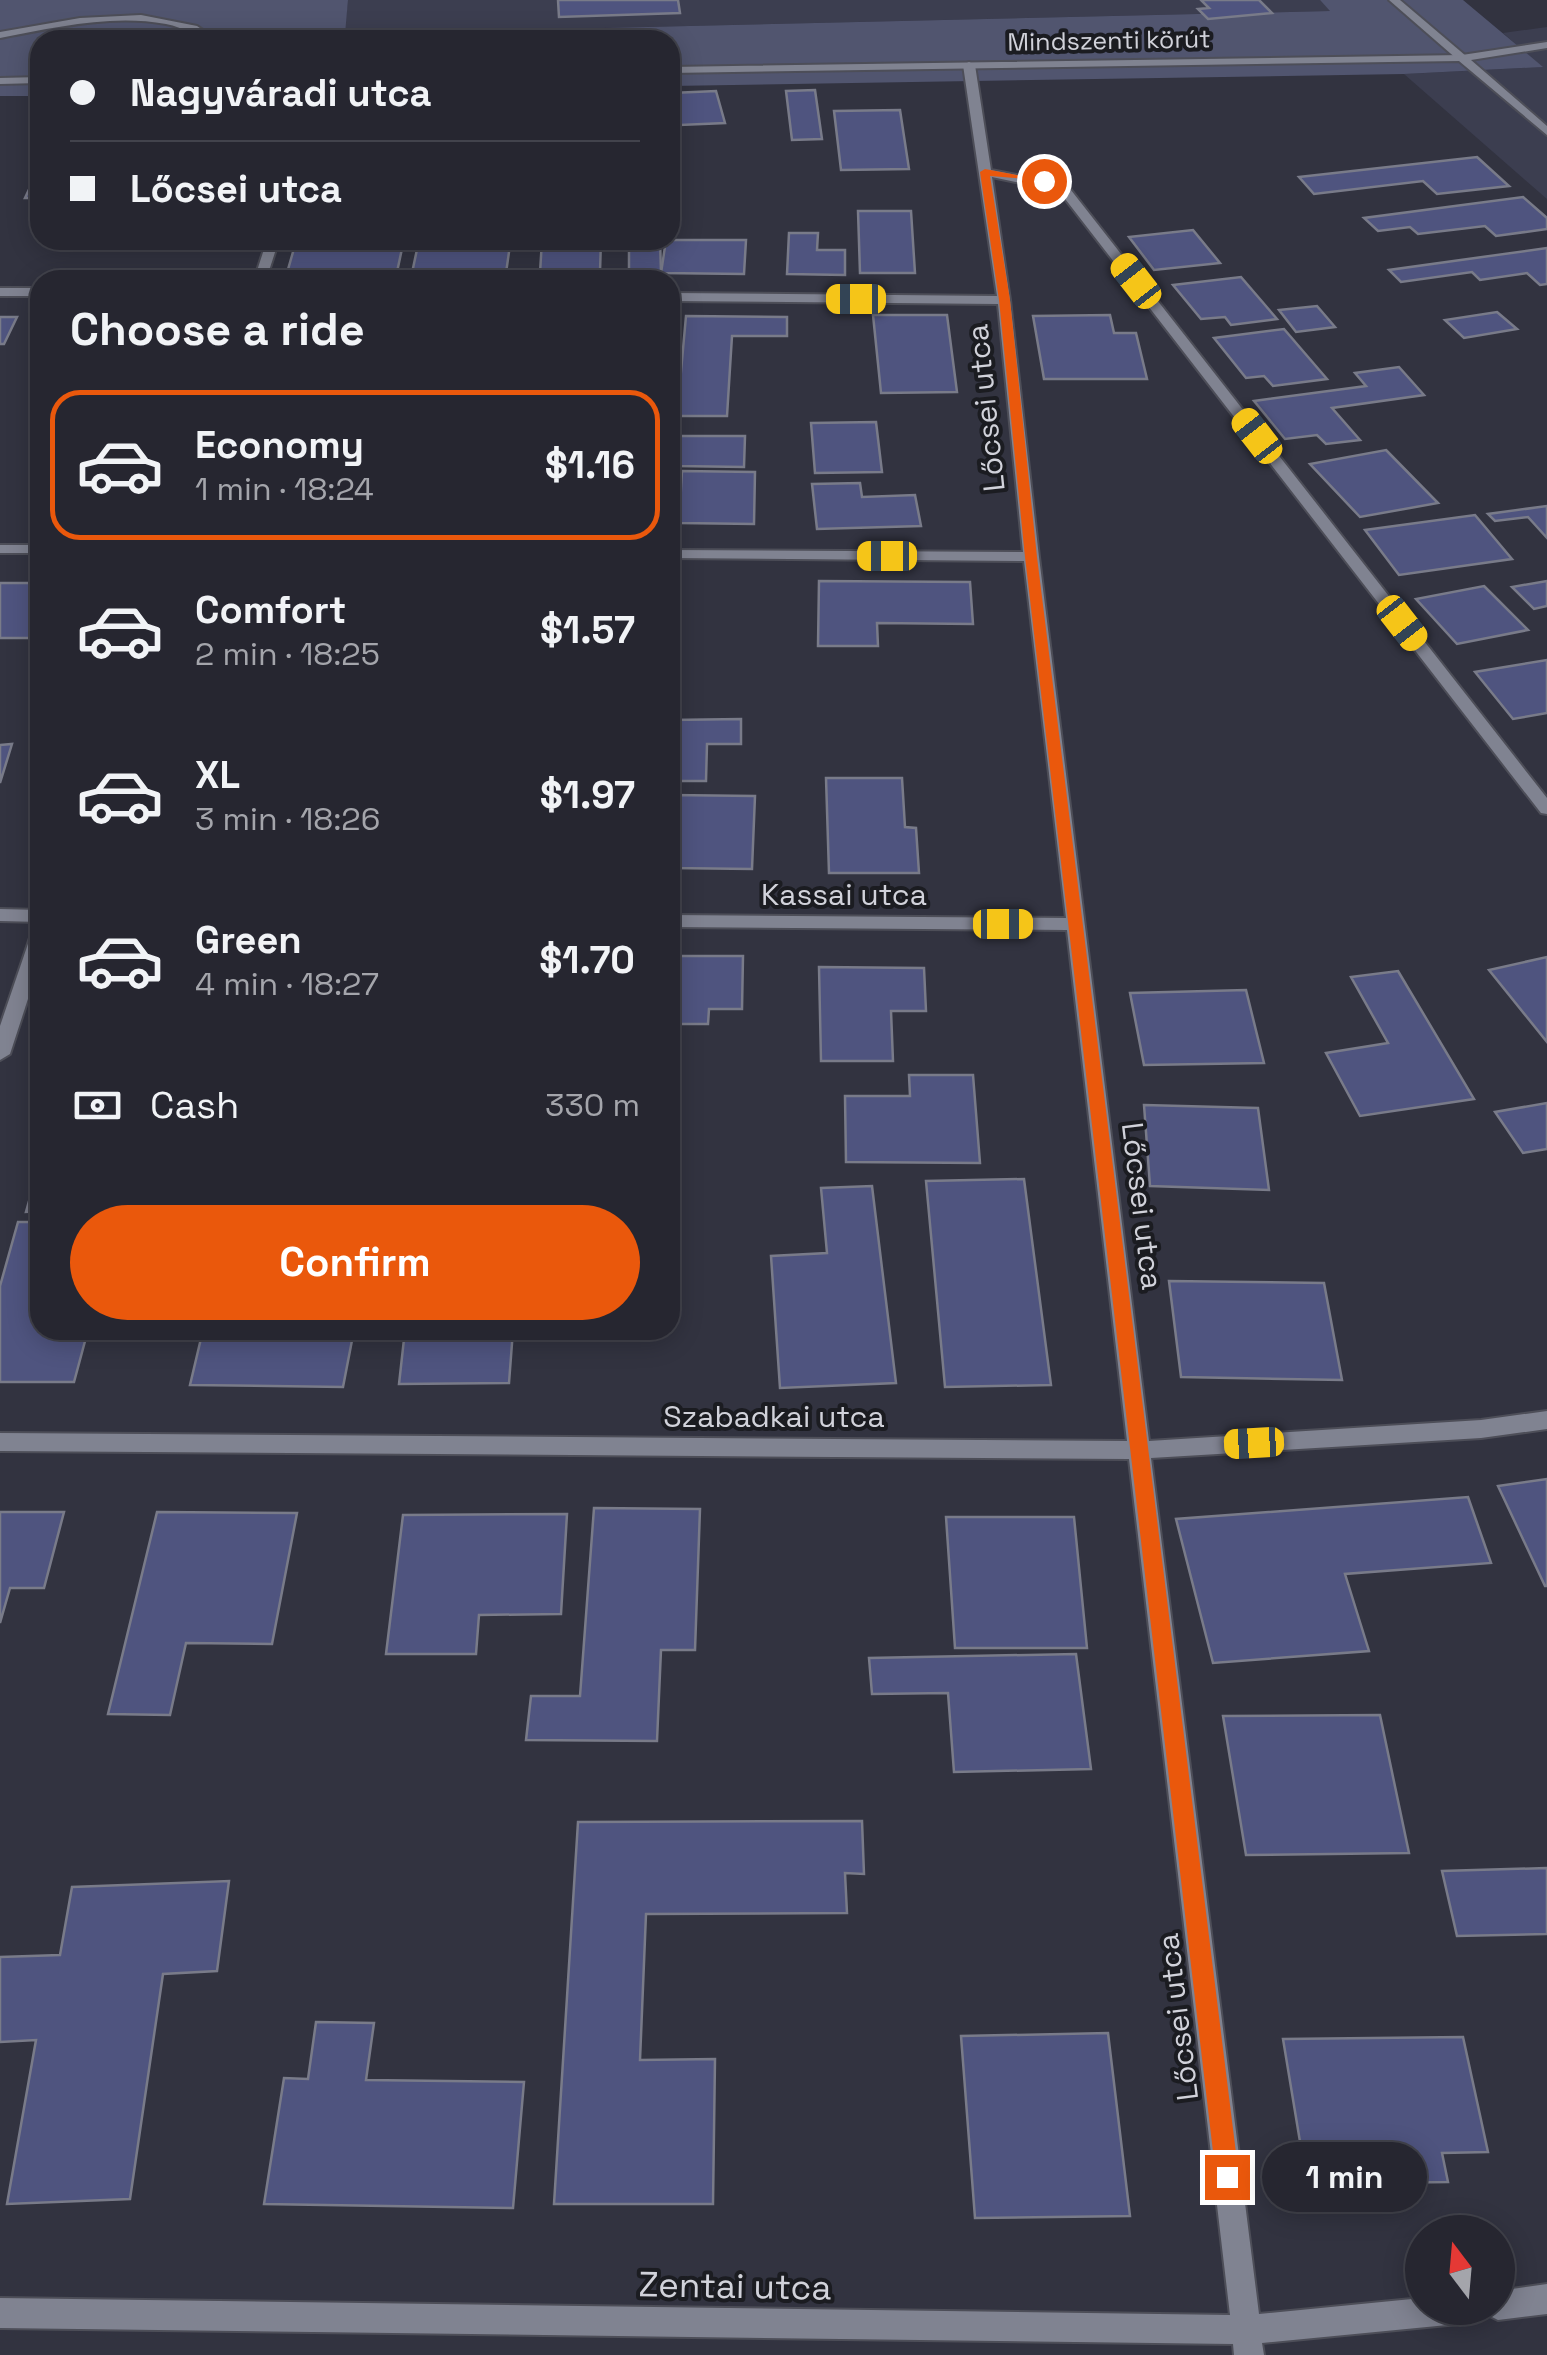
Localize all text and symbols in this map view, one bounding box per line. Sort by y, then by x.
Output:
street label: Mindszenti körút [1007,22,1211,58]
text: Nagyváradi utca [130,69,432,117]
route start [1022,159,1067,204]
text: Lőcsei utca [130,165,342,213]
car [1106,248,1166,314]
car [826,284,886,314]
text: Choose a ride [70,301,365,358]
street label: Lőcsei utca [957,322,1014,494]
car [1227,403,1287,469]
icon: car [75,420,165,510]
text: Economy [195,421,364,469]
text: $1.16 [545,441,635,489]
text: 1 min · 18:24 [195,469,374,509]
car [857,541,917,571]
icon: car [75,585,165,675]
text: Comfort [195,586,346,634]
car [1372,590,1432,656]
text: $1.57 [540,606,635,654]
text: 2 min · 18:25 [195,634,380,674]
icon: car [75,750,165,840]
text: XL [195,751,240,799]
text: $1.97 [540,771,635,819]
text: 3 min · 18:26 [195,799,380,839]
street label: Kassai utca [761,875,927,914]
car [973,909,1033,939]
icon: car [75,915,165,1005]
text: Green [195,916,302,964]
text: $1.70 [539,936,635,984]
text: 4 min · 18:27 [195,964,379,1004]
icon: cash [70,1078,125,1133]
text: Cash [150,1081,239,1129]
text: 330 m [545,1085,640,1125]
street label: Lőcsei utca [1113,1120,1172,1292]
button: Confirm [70,1205,640,1320]
street label: Szabadkai utca [663,1397,885,1436]
car [1223,1426,1285,1460]
street label: Lőcsei utca [1148,1931,1207,2103]
callout: 1 min [1262,2142,1427,2212]
route end [1205,2155,1250,2200]
text: 1 min [1305,2157,1384,2197]
north arrow [1405,2215,1515,2325]
map controls [1405,2215,1515,2325]
street label: Zentai utca [638,2262,832,2310]

